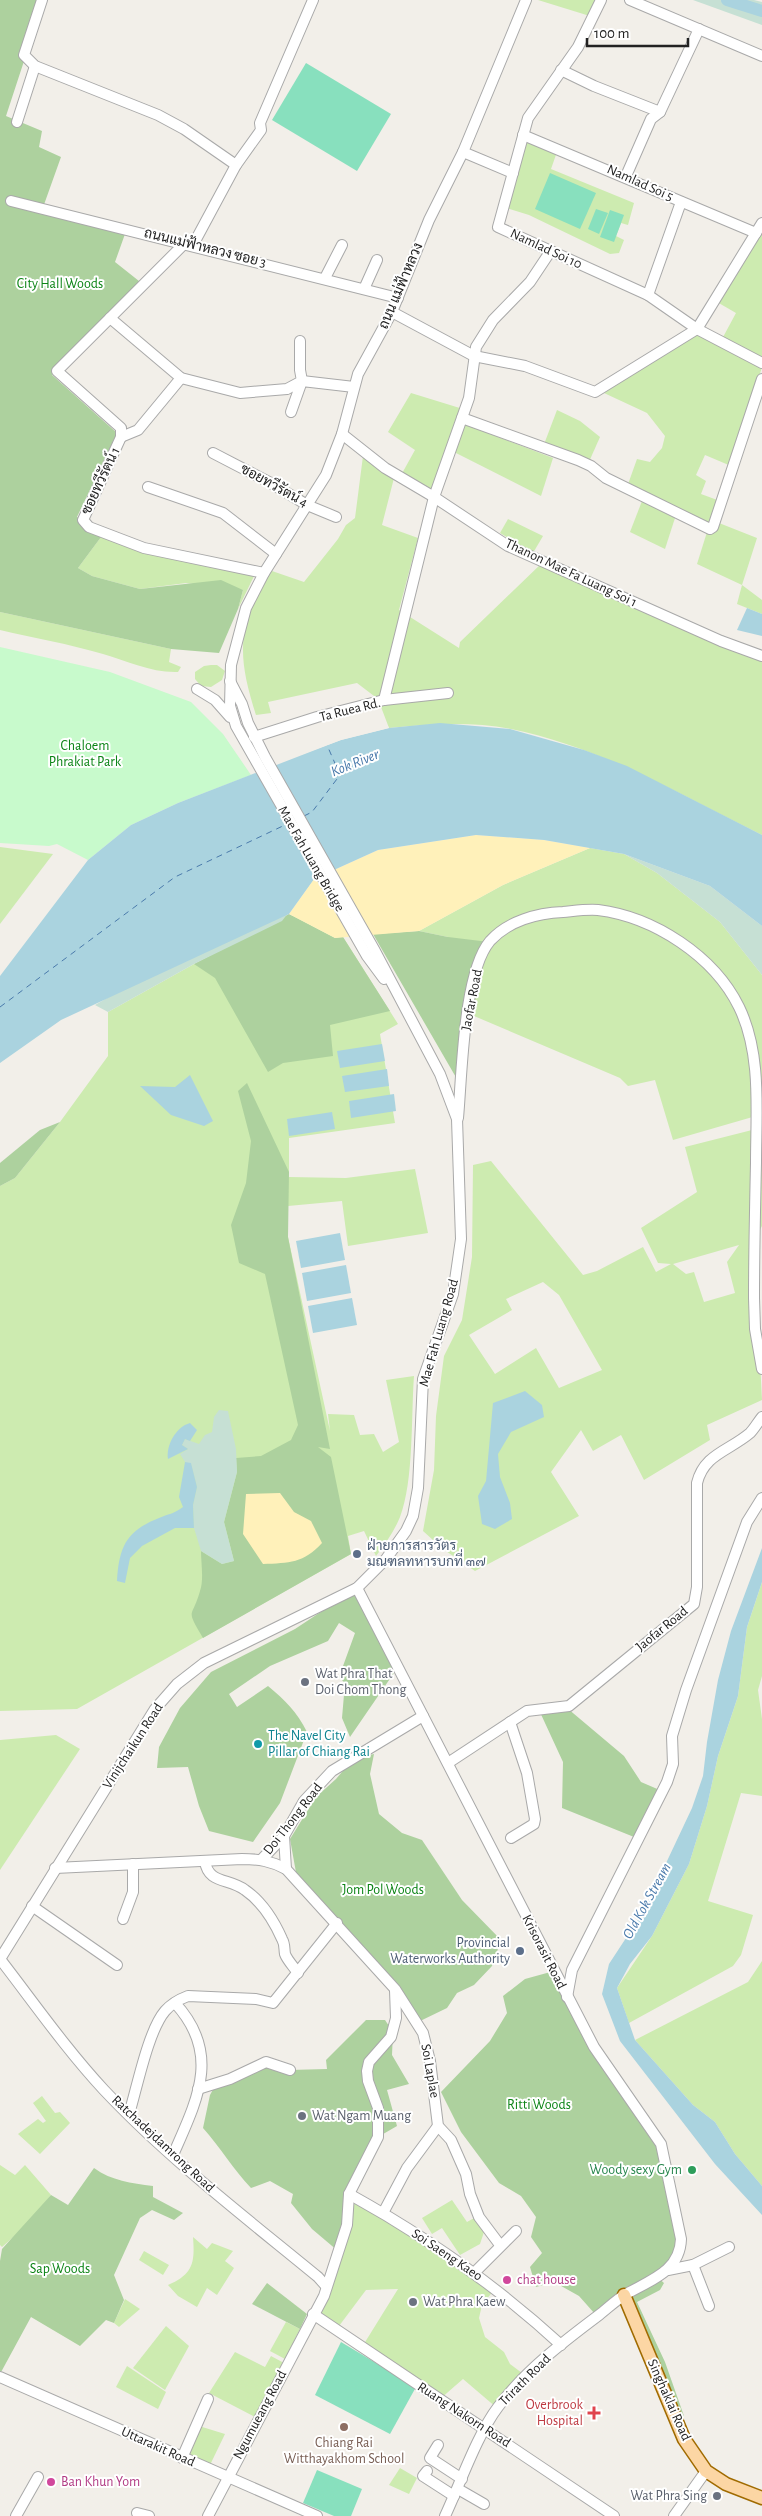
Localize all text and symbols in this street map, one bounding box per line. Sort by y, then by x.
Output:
scale bar [587,15,688,47]
text: 100 m [594,26,629,41]
street label: Namlad Soi 5 [605,162,675,204]
street label: ถนนแม่ฟ้าหลวง ซอย 3 [143,223,268,270]
street label: Namlad Soi 10 [508,226,584,272]
street label: ถนน แม่ฟ้าหลวง [374,240,425,331]
park label: City Hall Woods [17,277,103,291]
street label: ซอยทวีรัตน์ 1 [77,444,123,517]
street label: ซอยทวีรัตน์ 4 [238,459,312,510]
street label: Thanon Mae Fa Luang Soi 1 [503,536,639,610]
street label: Ta Ruea Rd. [318,696,382,724]
park label: Chaloem Phrakiat Park [49,739,122,769]
water label: Kok River [329,746,382,779]
street label: Mae Fah Luang Bridge [275,804,347,914]
street label: Jaofar Road [459,968,485,1032]
street label: Mae Fah Luang Road [417,1278,461,1388]
place label: ฝ่ายการสารวัตร มณฑลทหารบกที่ ๓๗ [367,1538,486,1569]
marker: ฝ่ายการสารวัตร มณฑลทหารบกที่ ๓๗ [351,1548,363,1560]
street label: Jaofar Road [633,1604,691,1654]
place label: Wat Phra That Doi Chom Thong [315,1667,406,1697]
marker: Wat Phra That Doi Chom Thong [299,1676,311,1688]
street label: Vinijchaikun Road [100,1701,166,1791]
place label: The Navel City Pillar of Chiang Rai [268,1729,370,1759]
marker: The Navel City Pillar of Chiang Rai [252,1738,264,1750]
street label: Doi Thong Road [261,1781,325,1857]
water label: Old Kok Stream [620,1861,674,1941]
park label: Jom Pol Woods [342,1883,424,1897]
street label: Krisorasit Road [519,1913,569,1991]
place label: Provincial Waterworks Authority [390,1936,510,1966]
marker: Provincial Waterworks Authority [514,1945,526,1957]
street label: Soi Laplae [418,2043,442,2099]
street label: Ratchadejdamrong Road [109,2093,217,2195]
park label: Ritti Woods [507,2098,571,2112]
place label: Wat Ngam Muang [312,2109,411,2123]
marker: Wat Ngam Muang [296,2110,308,2122]
place label: Woody sexy Gym [590,2163,682,2177]
marker: Woody sexy Gym [686,2164,698,2176]
street label: Soi Saeng Kaeo [409,2226,485,2284]
park label: Sap Woods [30,2262,90,2276]
place label: chat house [517,2273,576,2287]
marker: chat house [501,2274,513,2286]
place label: Wat Phra Kaew [423,2295,506,2309]
marker: Wat Phra Kaew [407,2296,419,2308]
street label: Trirath Road [496,2351,554,2409]
street label: Singhaklai Road [645,2357,693,2443]
street label: Ngumueang Road [231,2368,289,2462]
street label: Ruang Nakorn Road [415,2380,513,2450]
place label: Overbrook Hospital [526,2398,584,2428]
marker: Overbrook Hospital [587,2406,601,2420]
marker: Chiang Rai Witthayakhom School [338,2421,350,2433]
street label: Uttarakit Road [119,2424,197,2470]
place label: Chiang Rai Witthayakhom School [284,2436,404,2466]
place label: Ban Khun Yom [61,2475,140,2489]
marker: Ban Khun Yom [45,2476,57,2488]
place label: Wat Phra Sing [630,2489,707,2503]
marker: Wat Phra Sing [711,2490,723,2502]

